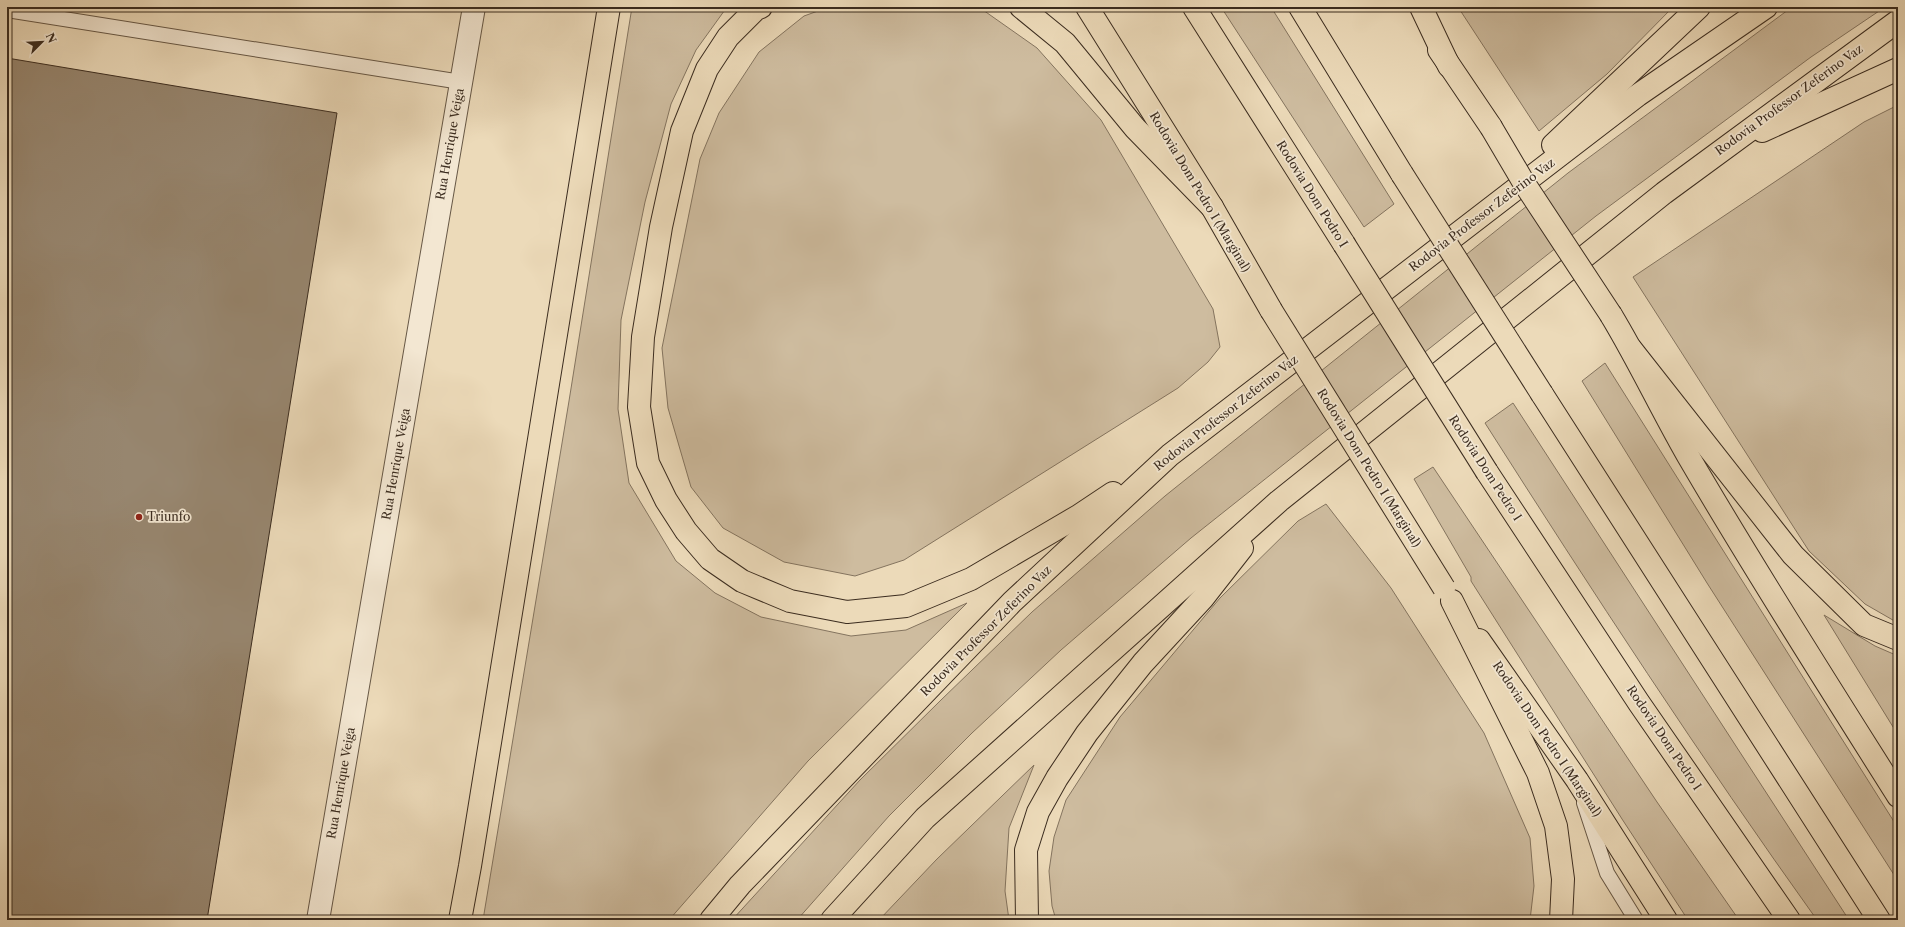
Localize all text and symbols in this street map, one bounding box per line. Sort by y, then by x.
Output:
north arrow [22,22,62,62]
text: N [43,31,60,46]
street label: Rodovia Professor Zeferino Vaz [1712,41,1865,158]
street label: Rua Henrique Veiga [432,86,467,201]
street label: Rodovia Dom Pedro I (Marginal) [1147,109,1254,275]
street label: Rodovia Dom Pedro I [1273,138,1351,250]
street label: Rodovia Professor Zeferino Vaz [1406,155,1558,274]
street label: Rodovia Professor Zeferino Vaz [1151,352,1301,474]
street label: Rodovia Dom Pedro I (Marginal) [1314,386,1425,550]
street label: Rua Henrique Veiga [378,406,413,521]
street label: Rodovia Dom Pedro I [1446,412,1525,523]
place label: Triunfo [147,509,190,524]
marker: Triunfo [134,512,144,522]
street label: Rodovia Professor Zeferino Vaz [917,562,1054,699]
street label: Rodovia Dom Pedro I (Marginal) [1490,658,1605,820]
street label: Rodovia Dom Pedro I [1624,683,1705,793]
street label: Rua Henrique Veiga [323,725,358,840]

